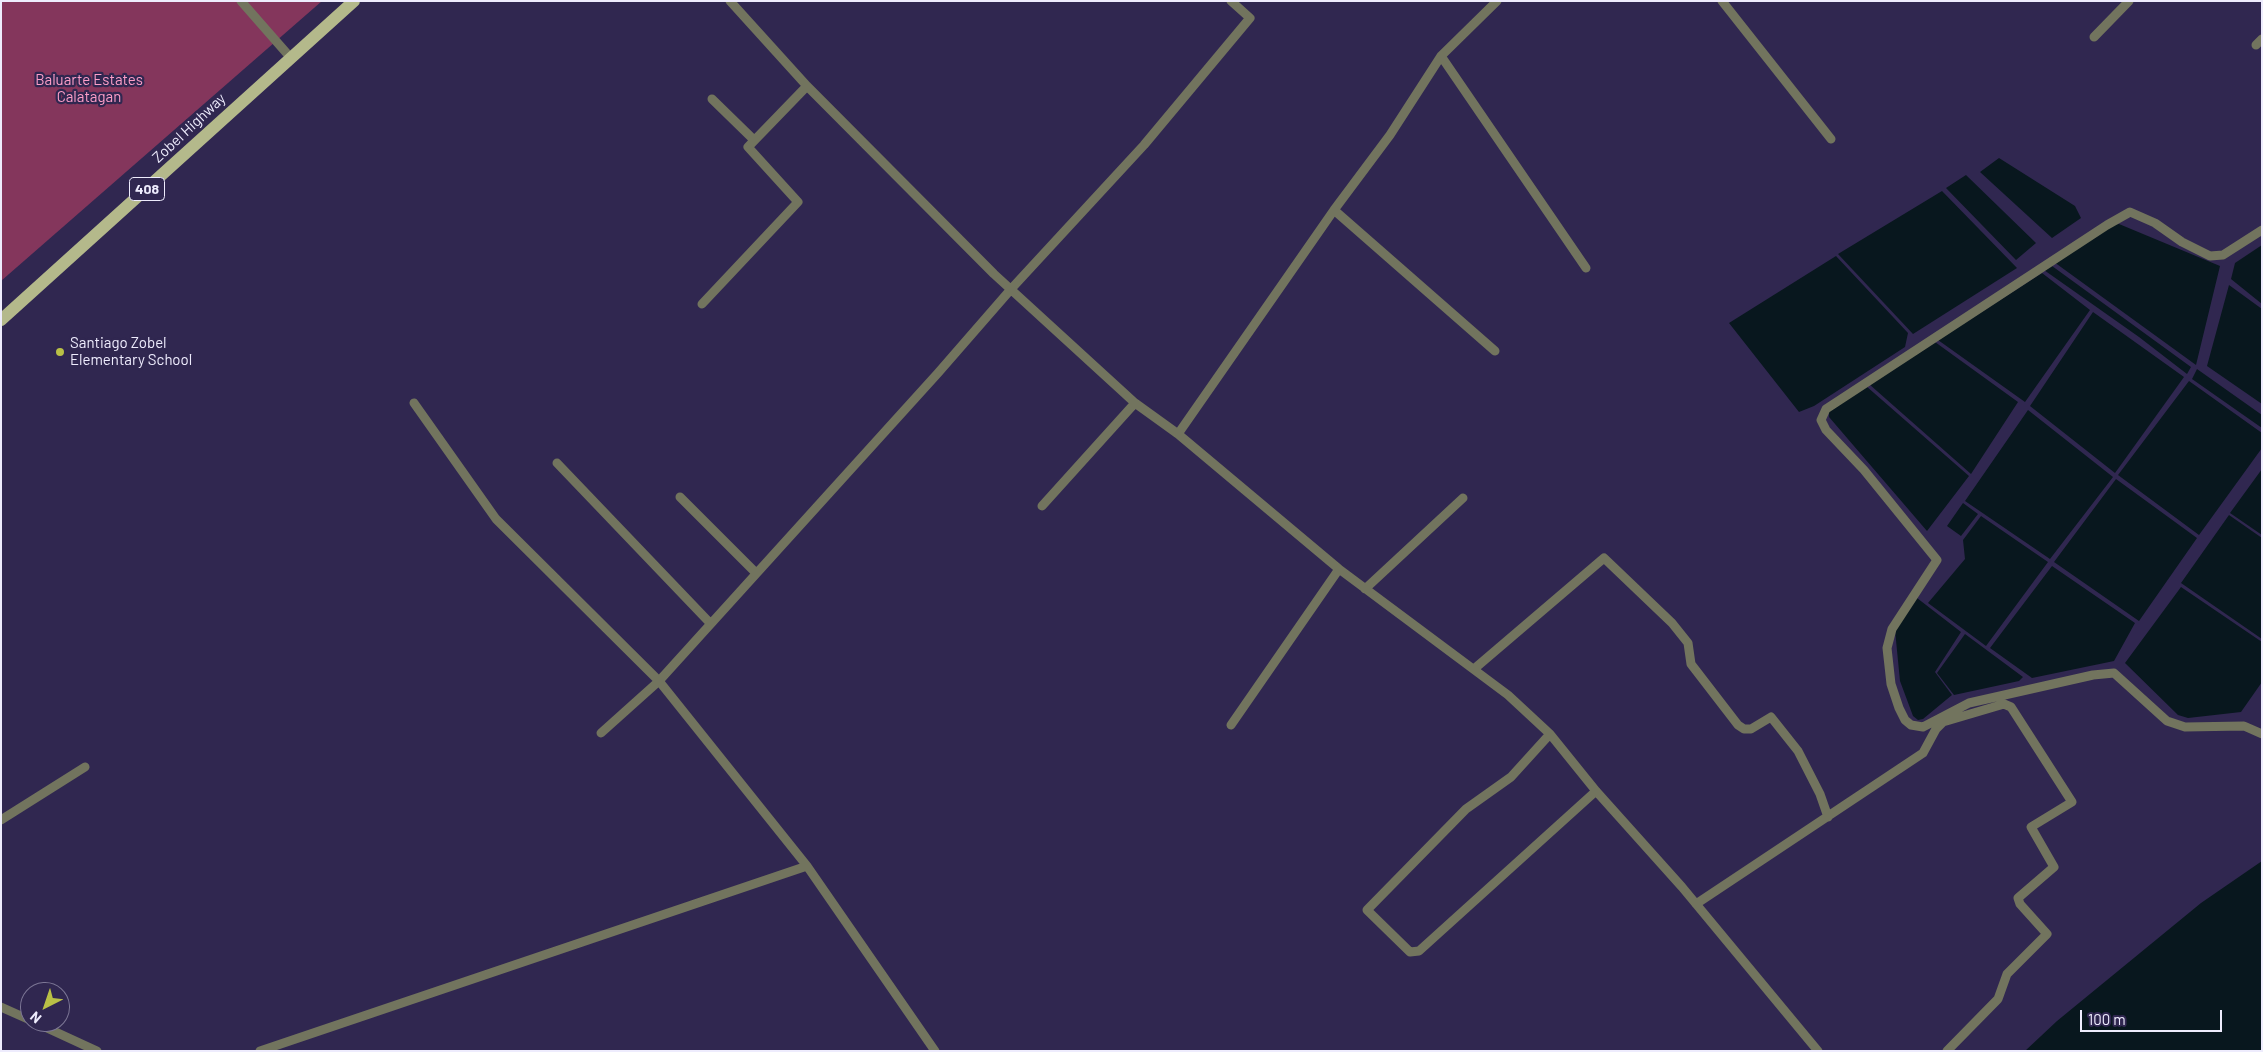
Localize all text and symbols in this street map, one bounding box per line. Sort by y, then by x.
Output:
park label: Baluarte Estates Calatagan [35,71,143,106]
street label: Zobel Highway [149,89,229,167]
road number: 408 [130,178,164,200]
place label: Santiago Zobel Elementary School [70,334,192,369]
marker: Santiago Zobel Elementary School [54,346,66,358]
north arrow [20,982,70,1032]
scale bar [2083,1000,2226,1032]
text: N [26,1008,45,1027]
text: 100 m [2088,1010,2126,1028]

